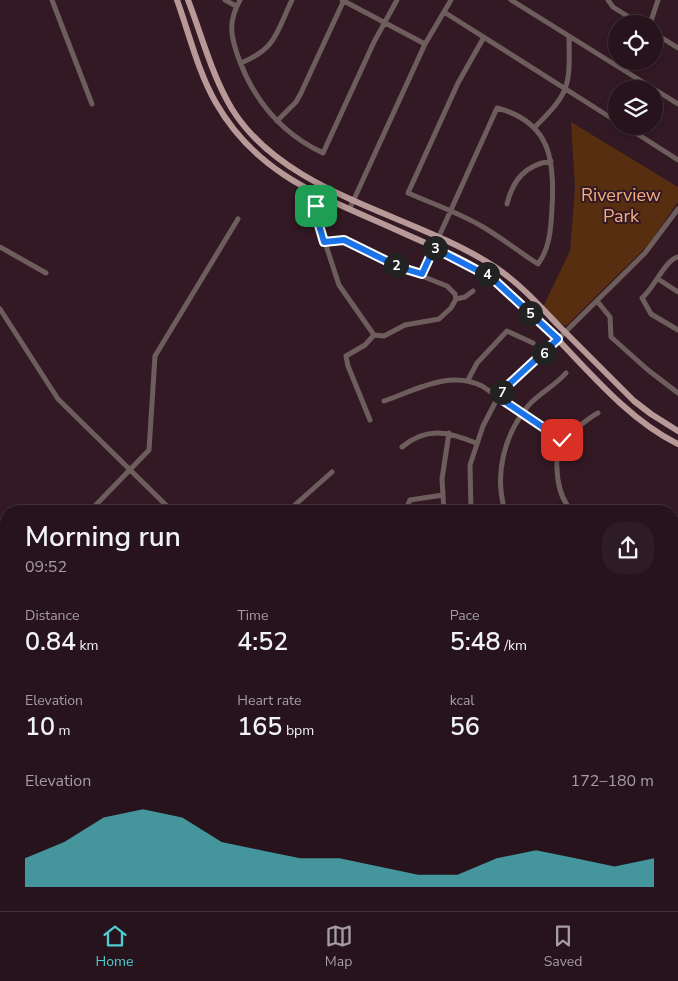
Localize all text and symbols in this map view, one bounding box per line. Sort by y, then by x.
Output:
map controls [608,15,663,135]
button: locate [608,15,663,70]
button: layers [608,80,663,135]
park label: Riverview Park [581,183,661,228]
pin [295,185,337,227]
icon: arrive [302,192,330,220]
pin: 3 [422,236,448,260]
text: 3 [431,239,440,258]
pin: 2 [384,252,408,278]
text: 2 [392,256,401,275]
pin: 4 [474,262,500,286]
text: 4 [483,265,492,284]
pin: 5 [518,300,542,326]
text: 5 [526,304,535,323]
pin: 6 [532,340,556,366]
text: 6 [540,344,549,363]
pin: 7 [490,380,514,404]
text: 7 [498,383,507,402]
pin [541,419,583,461]
icon: check [548,426,576,454]
text: Morning run [25,518,181,556]
button: share [602,522,654,574]
text: 09:52 [25,556,67,578]
text: Distance [25,606,79,625]
text: Time [237,606,268,625]
text: Pace [450,606,479,625]
text: 0.84 [25,625,76,659]
text: 4:52 [237,625,288,659]
text: 5:48 [450,625,501,659]
text: km [76,636,99,655]
text: /km [501,636,527,655]
text: Elevation [25,691,83,710]
text: Heart rate [237,691,301,710]
text: kcal [450,691,474,710]
text: 10 [25,710,55,744]
text: 165 [237,710,282,744]
text: 56 [450,710,480,744]
text: m [55,721,71,740]
text: bpm [282,721,314,740]
text: Elevation [25,770,91,792]
text: 172–180 m [571,770,654,792]
tab: Home [96,922,133,971]
tab: Map [325,922,353,971]
tab: Saved [544,922,582,971]

